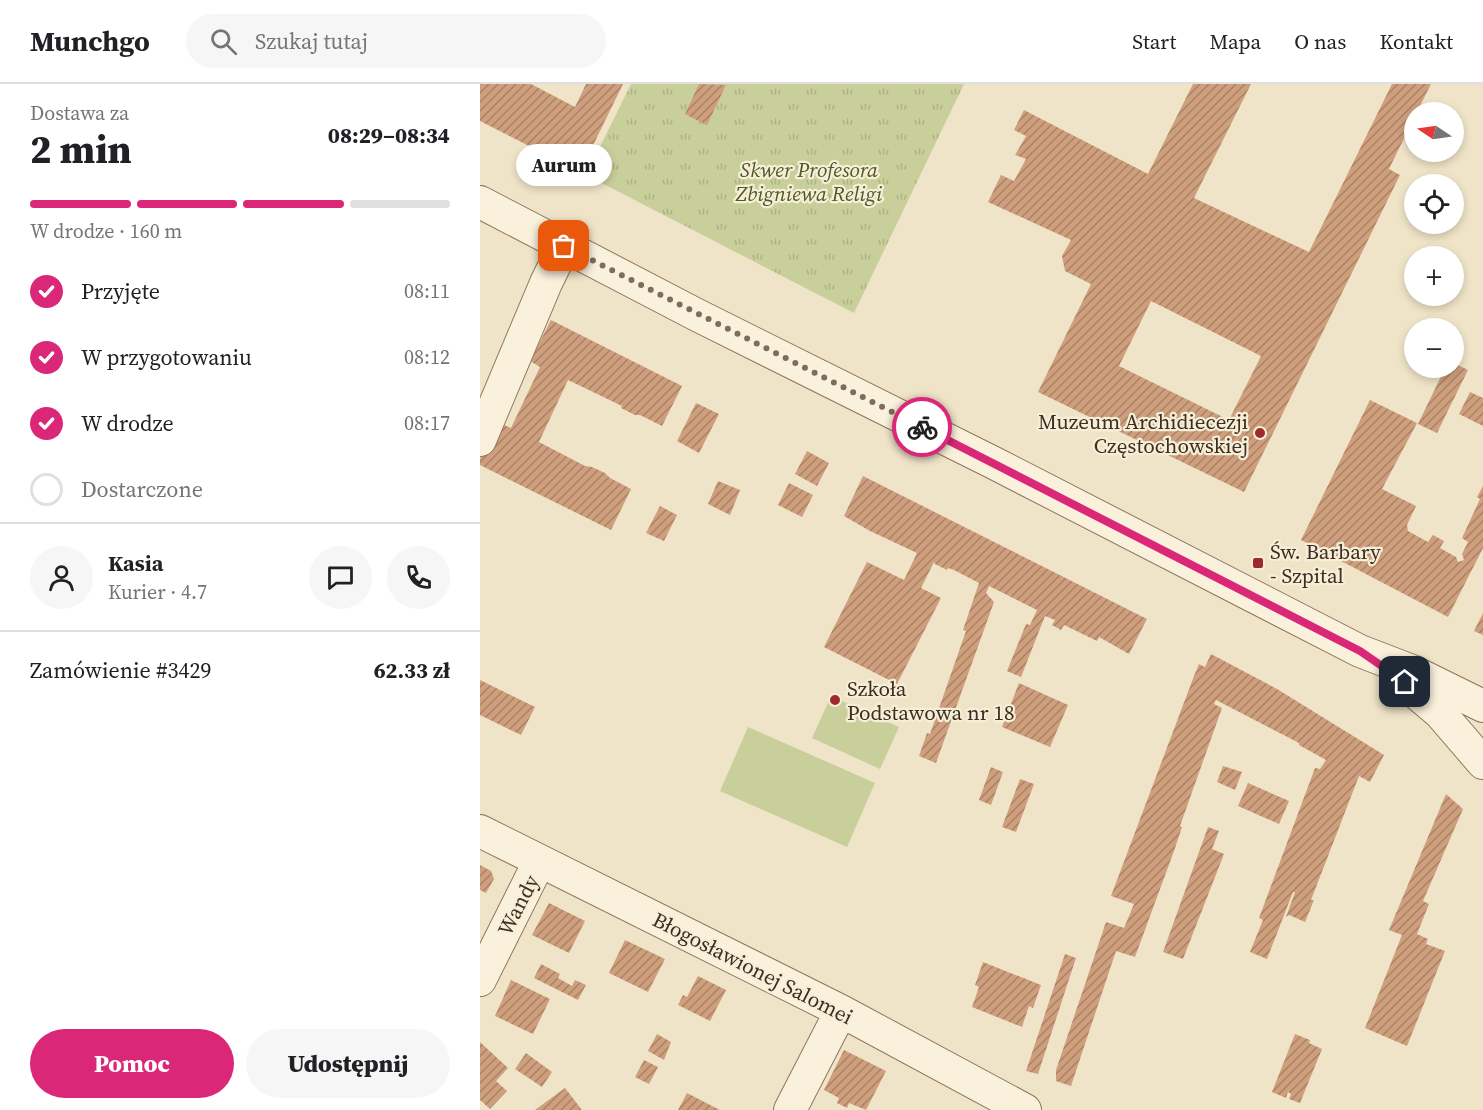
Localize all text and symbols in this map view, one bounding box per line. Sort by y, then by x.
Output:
search box [186,14,606,68]
text: Munchgo [30,22,150,60]
icon: search [207,25,240,58]
text: Szukaj tutaj [255,26,368,56]
text: Start [1132,27,1176,56]
text: Mapa [1209,27,1261,56]
text: O nas [1294,27,1346,56]
text: Kontakt [1379,27,1453,56]
text: Dostawa za [30,99,129,127]
north arrow [1404,102,1464,162]
map controls [1404,102,1464,378]
text: 08:29–08:34 [328,120,450,150]
text: 2 min [30,123,132,176]
callout: Aurum [516,144,612,186]
text: Aurum [532,151,596,179]
park label: Skwer Profesora Zbigniewa Religi [735,155,883,208]
button: locate [1404,174,1464,234]
text: W drodze · 160 m [30,217,182,245]
pin [538,220,589,271]
icon: bag [547,229,580,262]
button: + [1404,246,1464,306]
icon: check [30,275,63,308]
text: Przyjęte [81,276,160,306]
text: 08:11 [404,277,450,305]
button: − [1404,318,1464,378]
icon: check [30,341,63,374]
text: W przygotowaniu [81,342,252,372]
text: 08:12 [404,343,450,371]
courier [892,397,952,457]
icon: check [30,407,63,440]
place label: Muzeum Archidiecezji Częstochowskiej [1038,407,1248,460]
text: W drodze [81,408,174,438]
text: 08:17 [404,409,450,437]
icon: bike [906,411,939,444]
marker: Muzeum Archidiecezji Częstochowskiej [1253,426,1267,440]
text: Dostarczone [81,474,203,504]
place label: Św. Barbary - Szpital [1270,537,1381,590]
button: person [30,546,93,609]
button: chat [309,546,372,609]
button: phone [387,546,450,609]
text: Kasia [108,548,163,578]
marker: Św. Barbary - Szpital [1251,556,1265,570]
text: Kurier · 4.7 [108,578,207,606]
text: Zamówienie #3429 [30,655,212,685]
text: 62.33 zł [374,655,450,685]
pin [1379,656,1430,707]
icon: home [1388,665,1421,698]
place label: Szkoła Podstawowa nr 18 [847,674,1015,727]
marker: Szkoła Podstawowa nr 18 [828,693,842,707]
street label: Wandy [490,869,546,940]
street label: Błogosławionej Salomei [648,905,858,1031]
button: Pomoc [30,1029,234,1098]
button: Udostępnij [246,1029,450,1098]

